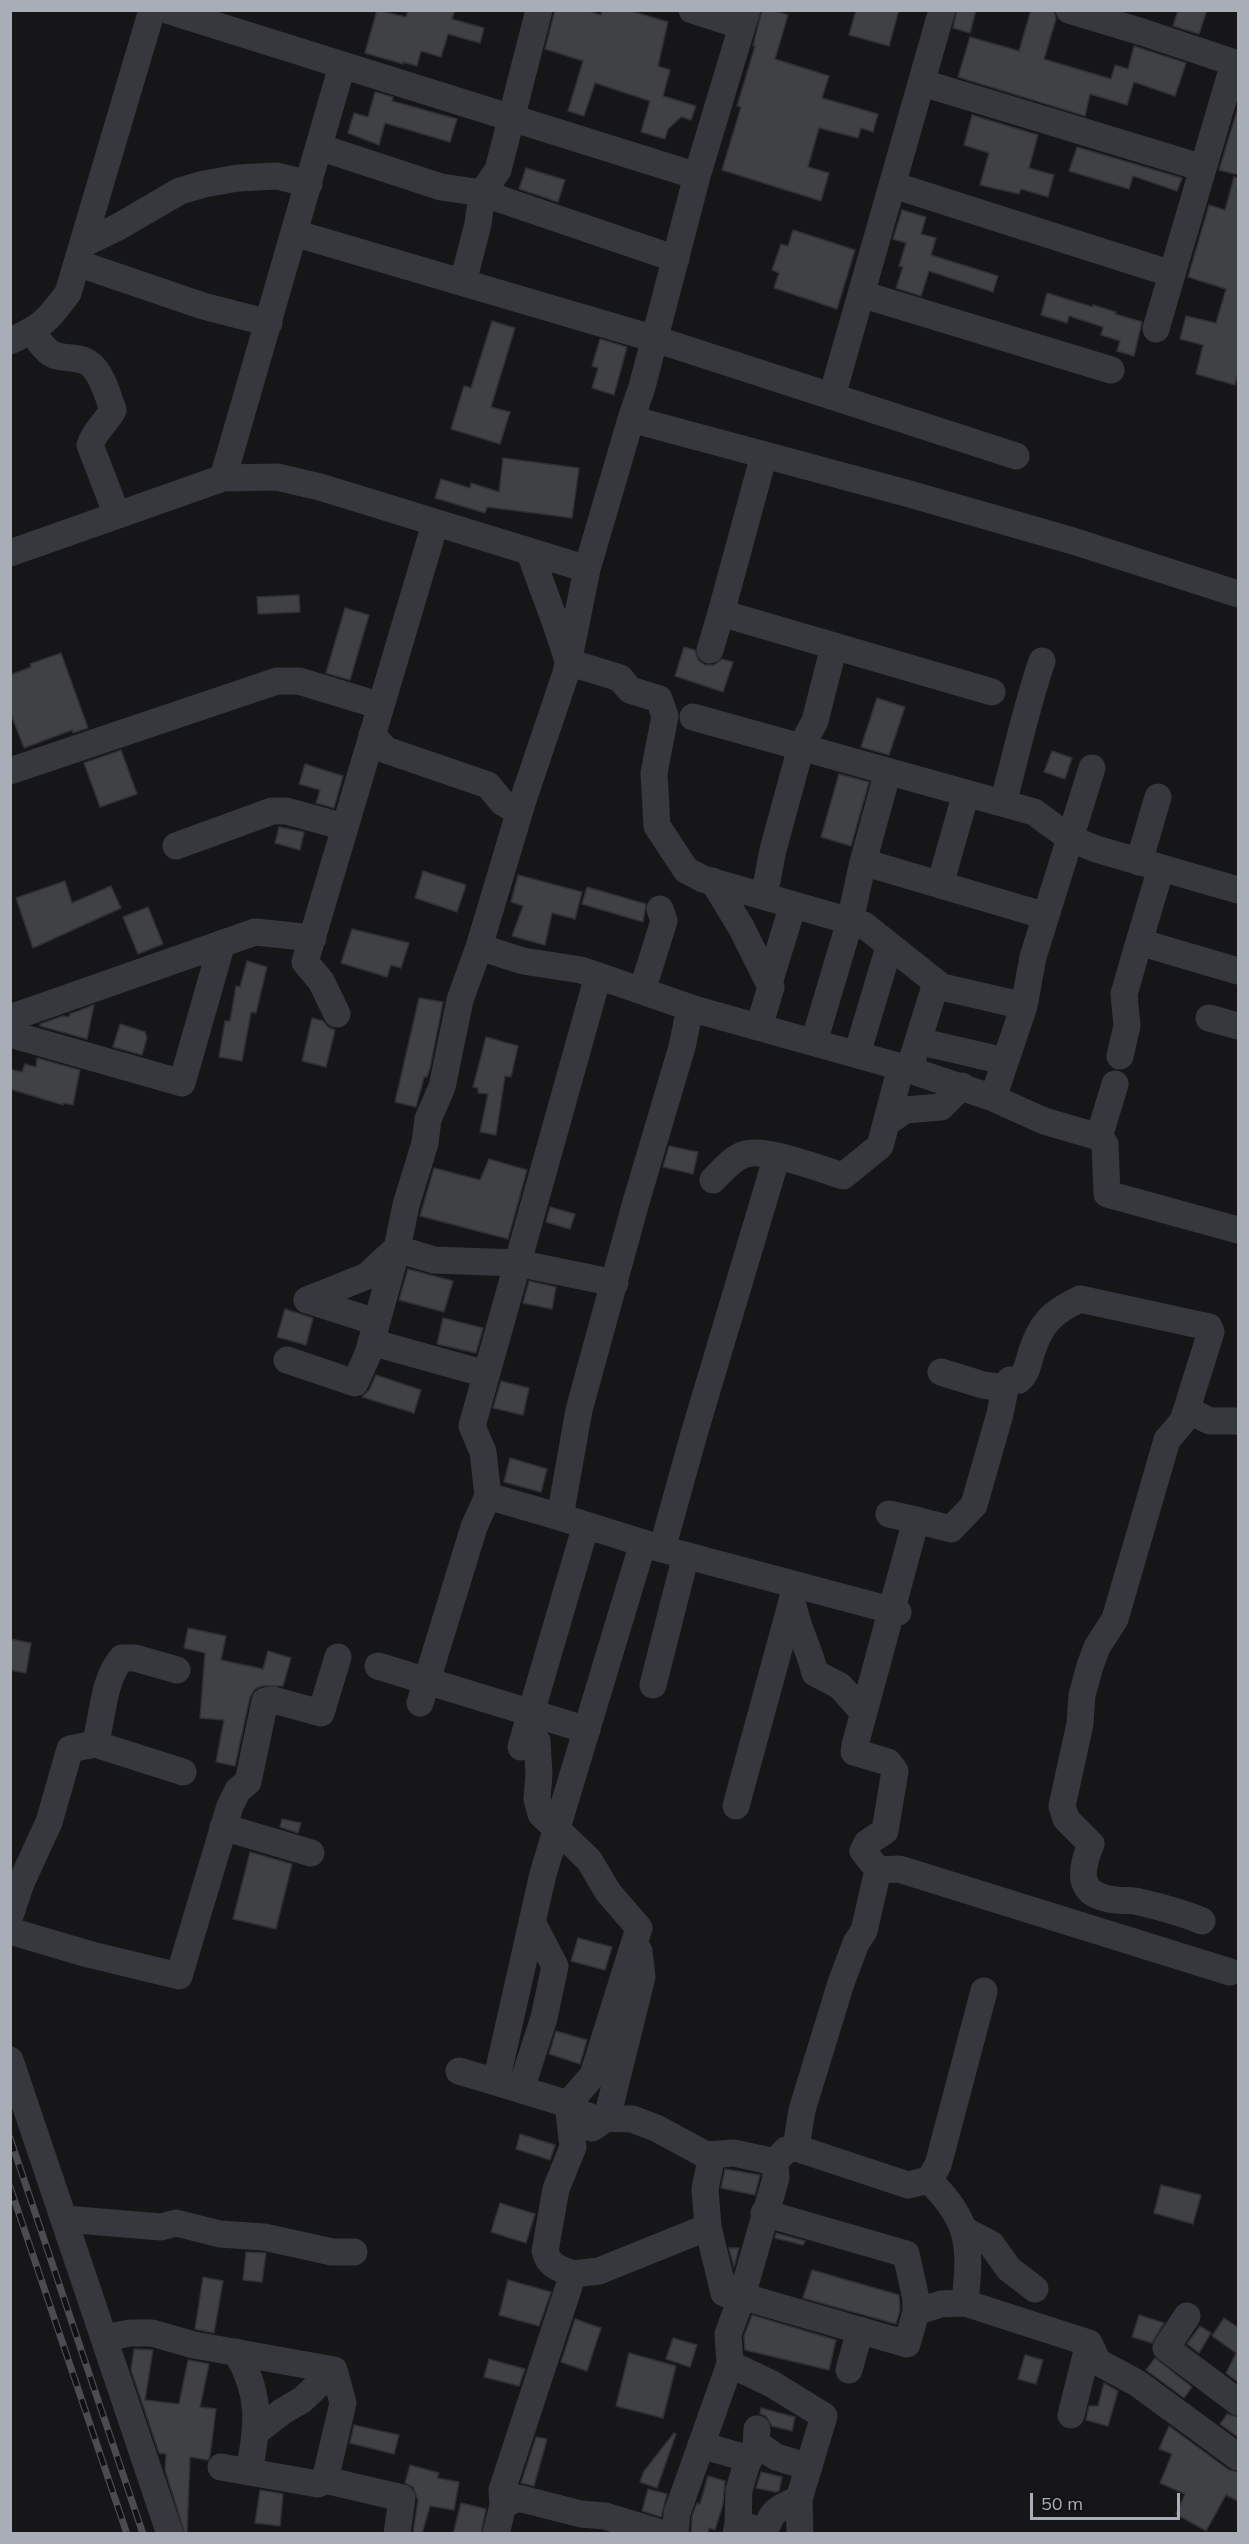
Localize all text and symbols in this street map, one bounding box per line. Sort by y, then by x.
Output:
scale bar [1033,2481,1183,2519]
text: 50 m [1041,2492,1083,2515]

